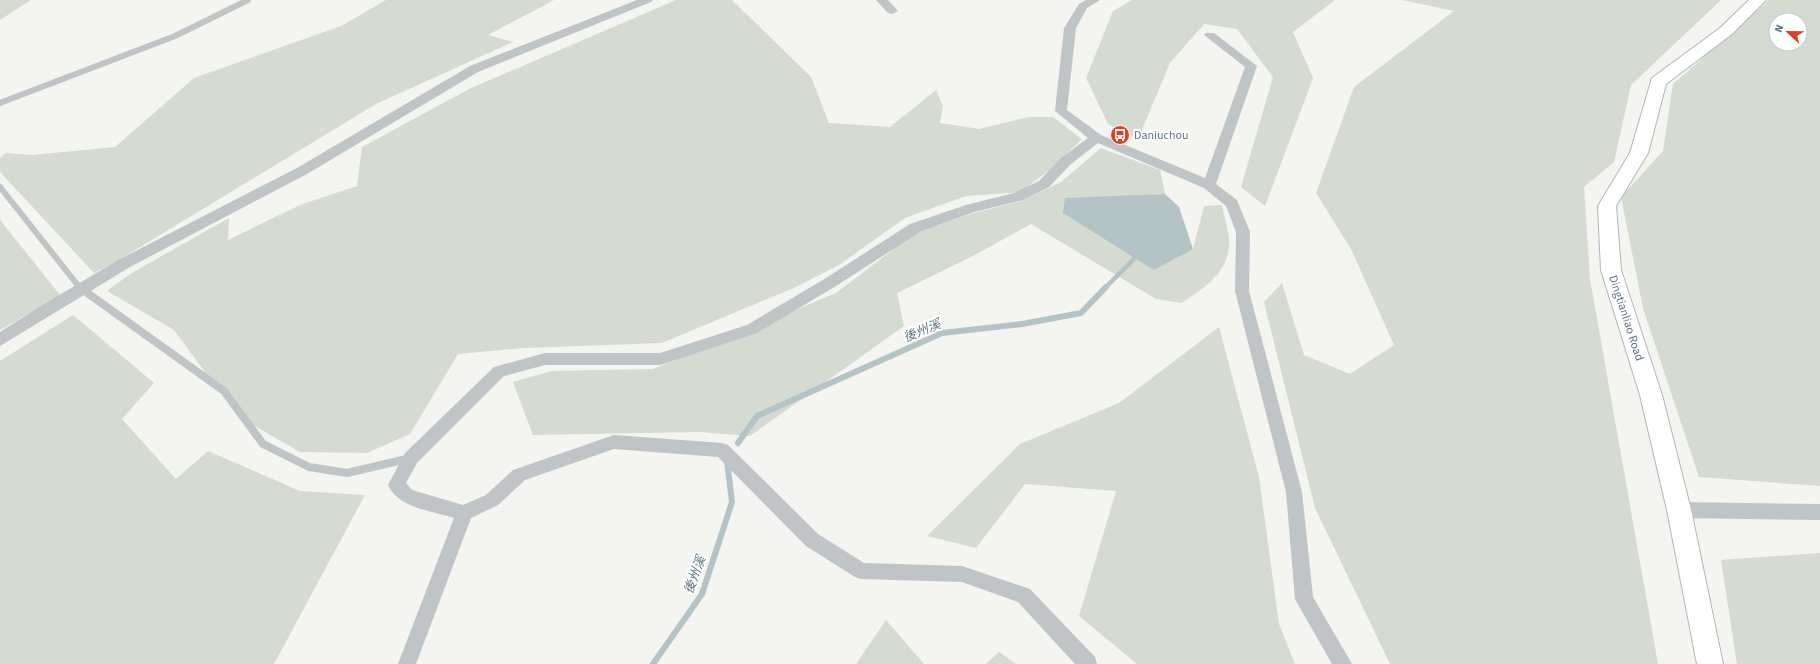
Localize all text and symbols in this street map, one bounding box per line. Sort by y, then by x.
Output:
north arrow [1768,12,1808,52]
text: N [1771,22,1788,35]
bus stop icon: Daniuchou [1109,124,1131,146]
place label: Daniuchou [1134,127,1189,144]
street label: Dingtianliao Road [1604,273,1648,363]
water label: 後州溪 [901,315,945,347]
water label: 後州溪 [680,552,711,596]

